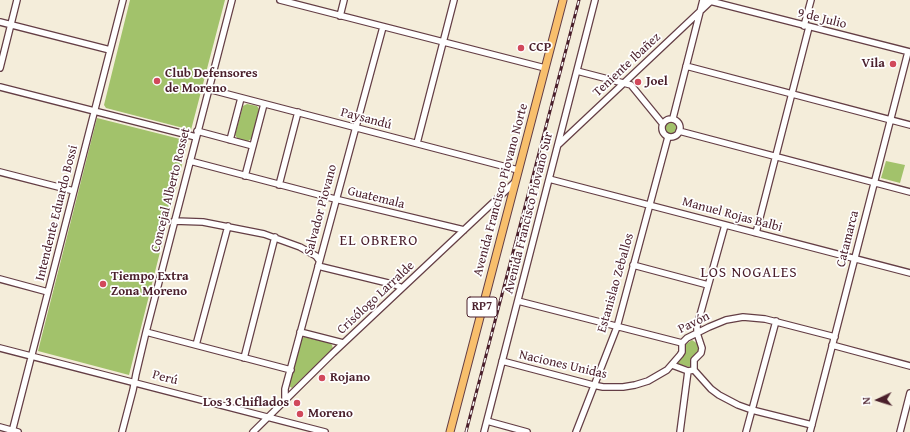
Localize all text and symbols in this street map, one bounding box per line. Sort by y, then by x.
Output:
street label: 9 de Julio [796,5,848,33]
street label: Teniente Ibañez [590,30,664,100]
place label: CCP [529,40,551,56]
marker: CCP [516,43,526,53]
place label: Vila [862,56,885,72]
marker: Vila [888,59,898,69]
place label: Club Defensores de Moreno [165,66,258,97]
place label: Joel [646,74,668,90]
marker: Club Defensores de Moreno [152,76,162,86]
marker: Joel [633,77,643,87]
street label: Avenida Francisco Piovano Norte [470,102,532,278]
street label: Paysandú [339,105,393,133]
street label: Concejal Alberto Rosset [148,126,194,254]
street label: Avenida Francisco Piovano Sur [501,130,557,296]
street label: Intendente Eduardo Bossi [33,143,81,283]
street label: Salvador Piovano [301,163,341,257]
street label: Guatemala [346,183,406,213]
street label: Manuel Rojas Balbi [680,194,784,236]
street label: Catamarca [833,209,863,269]
street label: Estanislao Zeballos [594,231,638,335]
district label: EL OBRERO [340,232,418,250]
street label: Crisólogo Larralde [334,258,418,338]
district label: LOS NOGALES [700,264,798,282]
place label: Tiempo Extra Zona Moreno [111,269,189,300]
marker: Tiempo Extra Zona Moreno [98,279,108,289]
road number: RP7 [467,297,497,317]
street label: Pavón [676,309,712,337]
street label: Naciones Unidas [517,347,609,383]
street label: Perú [151,367,179,389]
place label: Rojano [330,370,370,386]
marker: Rojano [317,373,327,383]
north arrow [858,380,898,420]
place label: Los 3 Chiflados [203,395,289,411]
text: N [858,397,874,405]
marker: Los 3 Chiflados [292,398,302,408]
place label: Moreno [308,406,353,422]
marker: Moreno [295,409,305,419]

